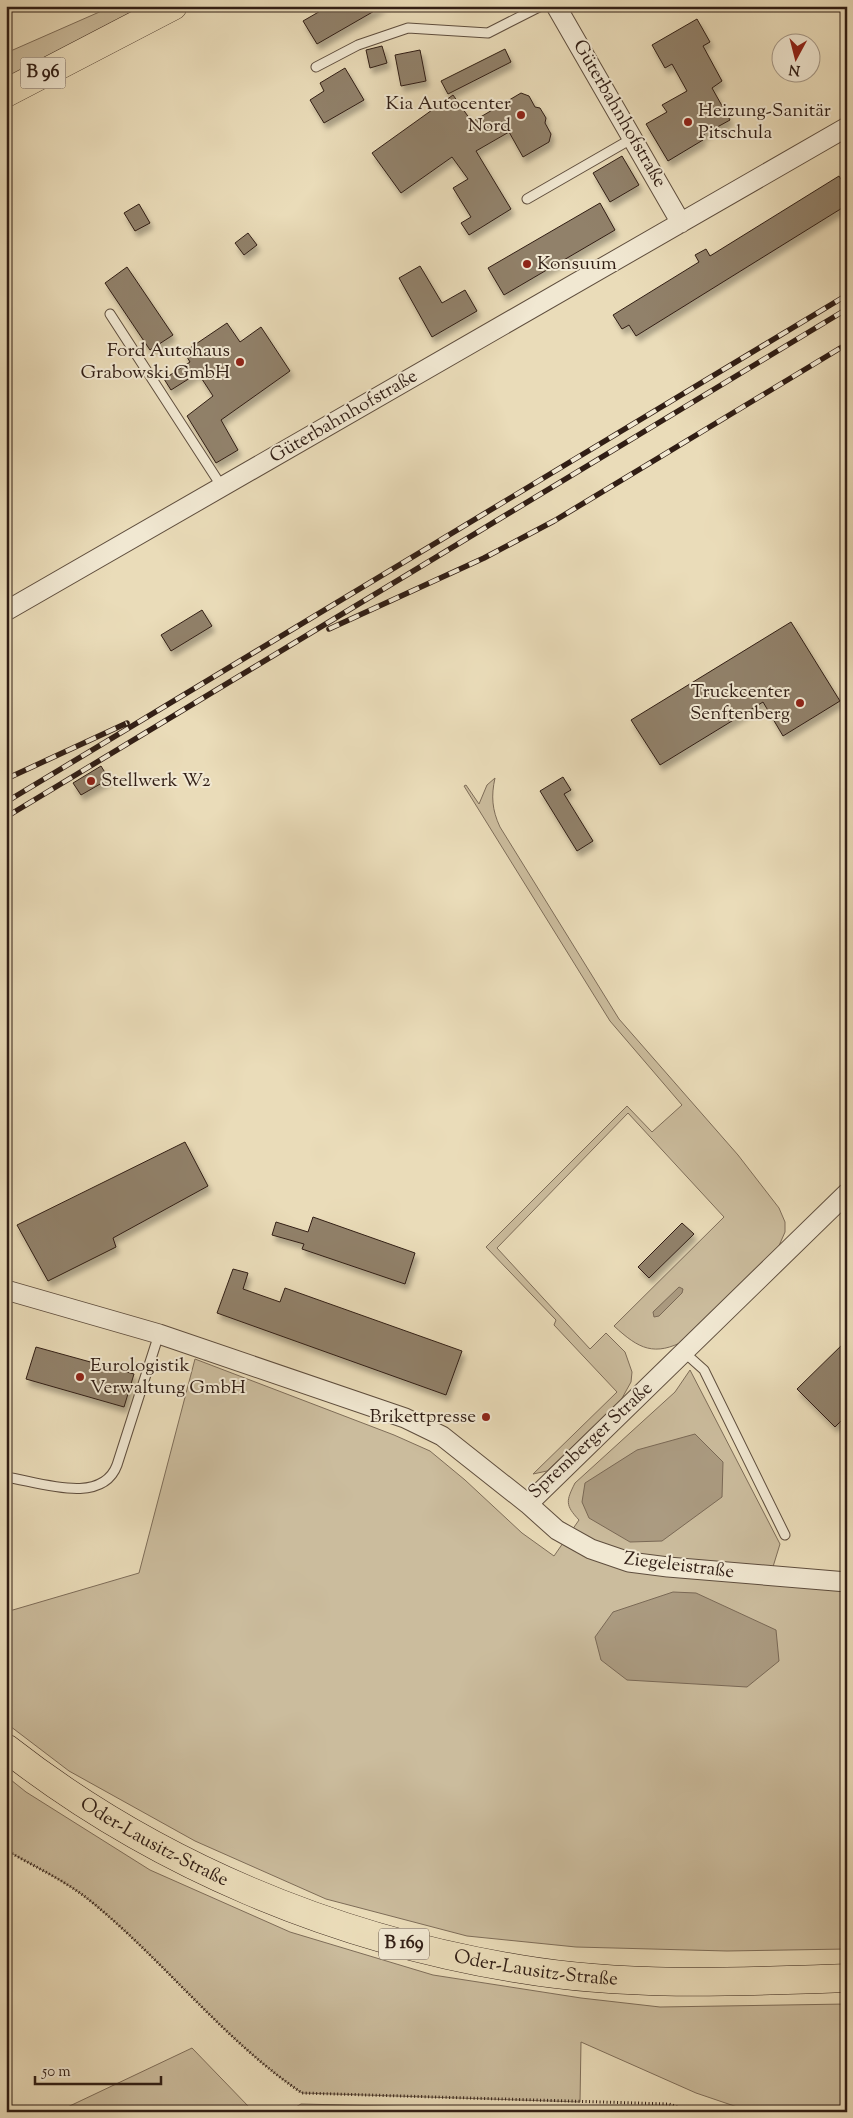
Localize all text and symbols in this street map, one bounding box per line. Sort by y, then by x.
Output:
north arrow [770,32,820,82]
street label: Güterbahnhofstraße [566,35,672,193]
road number: B 96 [20,58,66,88]
text: N [788,58,801,80]
place label: Kia Autocenter Nord [385,91,511,140]
place label: Heizung-Sanitär Pitschula [698,98,831,147]
marker: Kia Autocenter Nord [515,109,527,121]
marker: Heizung-Sanitär Pitschula [682,116,694,128]
place label: Konsuum [537,251,617,278]
marker: Konsuum [521,258,533,270]
place label: Ford Autohaus Grabowski GmbH [81,338,230,387]
marker: Ford Autohaus Grabowski GmbH [234,356,246,368]
street label: Güterbahnhofstraße [265,364,423,470]
place label: Truckcenter Senftenberg [690,679,790,728]
marker: Truckcenter Senftenberg [794,697,806,709]
place label: Stellwerk W2 [101,768,211,795]
marker: Stellwerk W2 [85,775,97,787]
place label: Eurologistik Verwaltung GmbH [90,1353,246,1402]
marker: Eurologistik Verwaltung GmbH [74,1371,86,1383]
street label: Spremberger Straße [523,1376,659,1506]
place label: Brikettpresse [369,1404,476,1431]
marker: Brikettpresse [480,1411,492,1423]
street label: Ziegeleistraße [622,1546,736,1586]
street label: Oder-Lausitz-Straße [75,1791,233,1894]
road number: B 169 [379,1928,429,1960]
street label: Oder-Lausitz-Straße [451,1943,619,1993]
scale bar [35,2053,161,2085]
text: 50 m [41,2062,71,2083]

